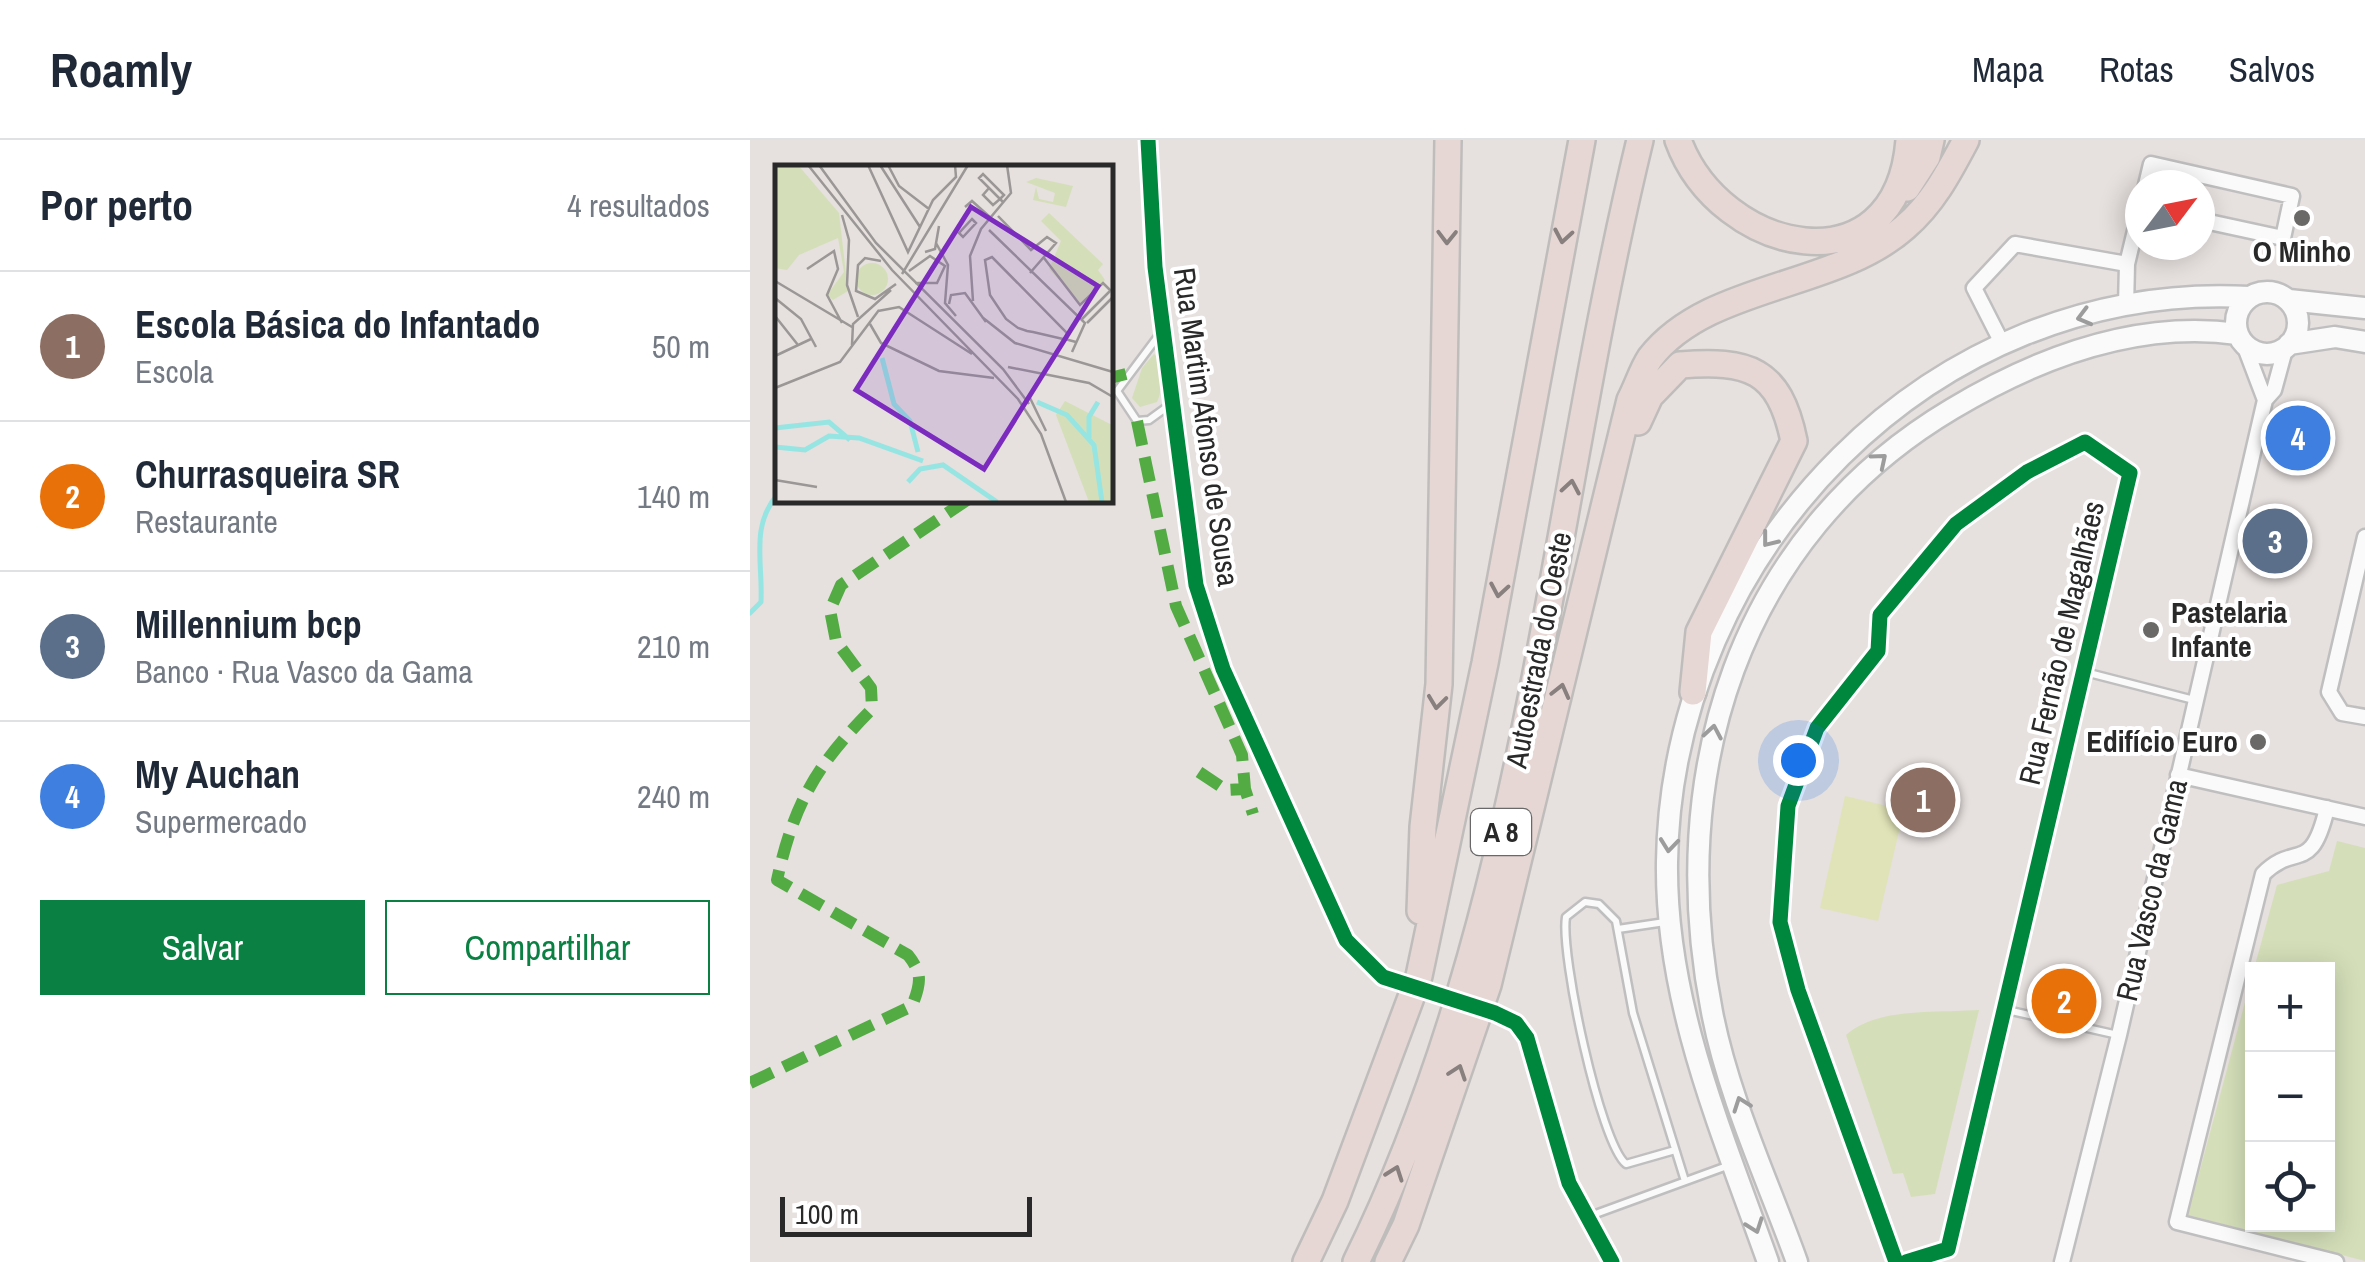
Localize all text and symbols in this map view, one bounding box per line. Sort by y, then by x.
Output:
text: Roamly [50,37,192,102]
text: Mapa [1972,46,2044,93]
text: Rotas [2099,46,2174,93]
text: Salvos [2229,46,2315,93]
inset map [775,165,1112,502]
north arrow [2125,170,2215,260]
text: Por perto [40,177,193,233]
text: 4 resultados [567,184,710,227]
marker: O Minho [2291,207,2313,229]
one-way arrow [1553,228,1574,244]
one-way arrow [1436,230,1458,246]
place label: O Minho [2253,231,2351,271]
street label: Rua Martim Afonso de Sousa [1165,265,1249,589]
text: Escola Básica do Infantado [135,299,540,350]
one-way arrow [2076,306,2093,327]
text: 1 [65,325,80,368]
text: 50 m [652,325,710,368]
text: Escola [135,350,214,393]
pin: 4 [2266,400,2330,476]
text: Churrasqueira SR [135,449,400,500]
one-way arrow [1869,454,1887,472]
text: 2 [65,475,80,518]
text: 140 m [637,475,710,518]
one-way arrow [1560,478,1581,495]
street label: Rua Fernão de Magalhães [2009,497,2113,789]
text: Restaurante [135,500,278,543]
pin: 3 [2242,504,2308,578]
street label: Autoestrada do Oeste [1495,529,1580,772]
one-way arrow [1763,529,1780,547]
one-way arrow [1489,581,1510,598]
place label: Pastelaria Infante [2171,592,2288,666]
text: Millennium bcp [135,599,362,650]
marker: Pastelaria Infante [2140,619,2162,641]
text: 3 [65,625,80,668]
text: 210 m [637,625,710,668]
text: Banco · Rua Vasco da Gama [135,650,473,693]
one-way arrow [1549,683,1570,700]
one-way arrow [1427,695,1448,711]
place label: Edifício Euro [2086,721,2238,761]
one-way arrow [1702,723,1723,740]
marker: Edifício Euro [2247,731,2269,753]
your location [1773,735,1824,786]
text: My Auchan [135,749,300,800]
pin: 1 [1890,762,1956,838]
text: 4 [65,775,80,818]
text: 240 m [637,775,710,818]
street label: Rua Vasco da Gama [2106,775,2196,1005]
text: Supermercado [135,800,307,843]
road number: A 8 [1471,809,1531,855]
one-way arrow [1658,837,1680,853]
button: Salvar [40,900,365,995]
button: Compartilhar [385,900,710,995]
map controls [2245,962,2335,1232]
button: + [2245,962,2335,1052]
pin: 2 [2032,964,2096,1038]
button: − [2245,1052,2335,1142]
one-way arrow [1446,1065,1467,1082]
one-way arrow [1732,1097,1753,1114]
button: locate [2245,1142,2335,1232]
one-way arrow [1383,1165,1404,1182]
scale bar [780,1192,1032,1236]
text: 100 m [795,1195,859,1233]
one-way arrow [1744,1217,1764,1234]

